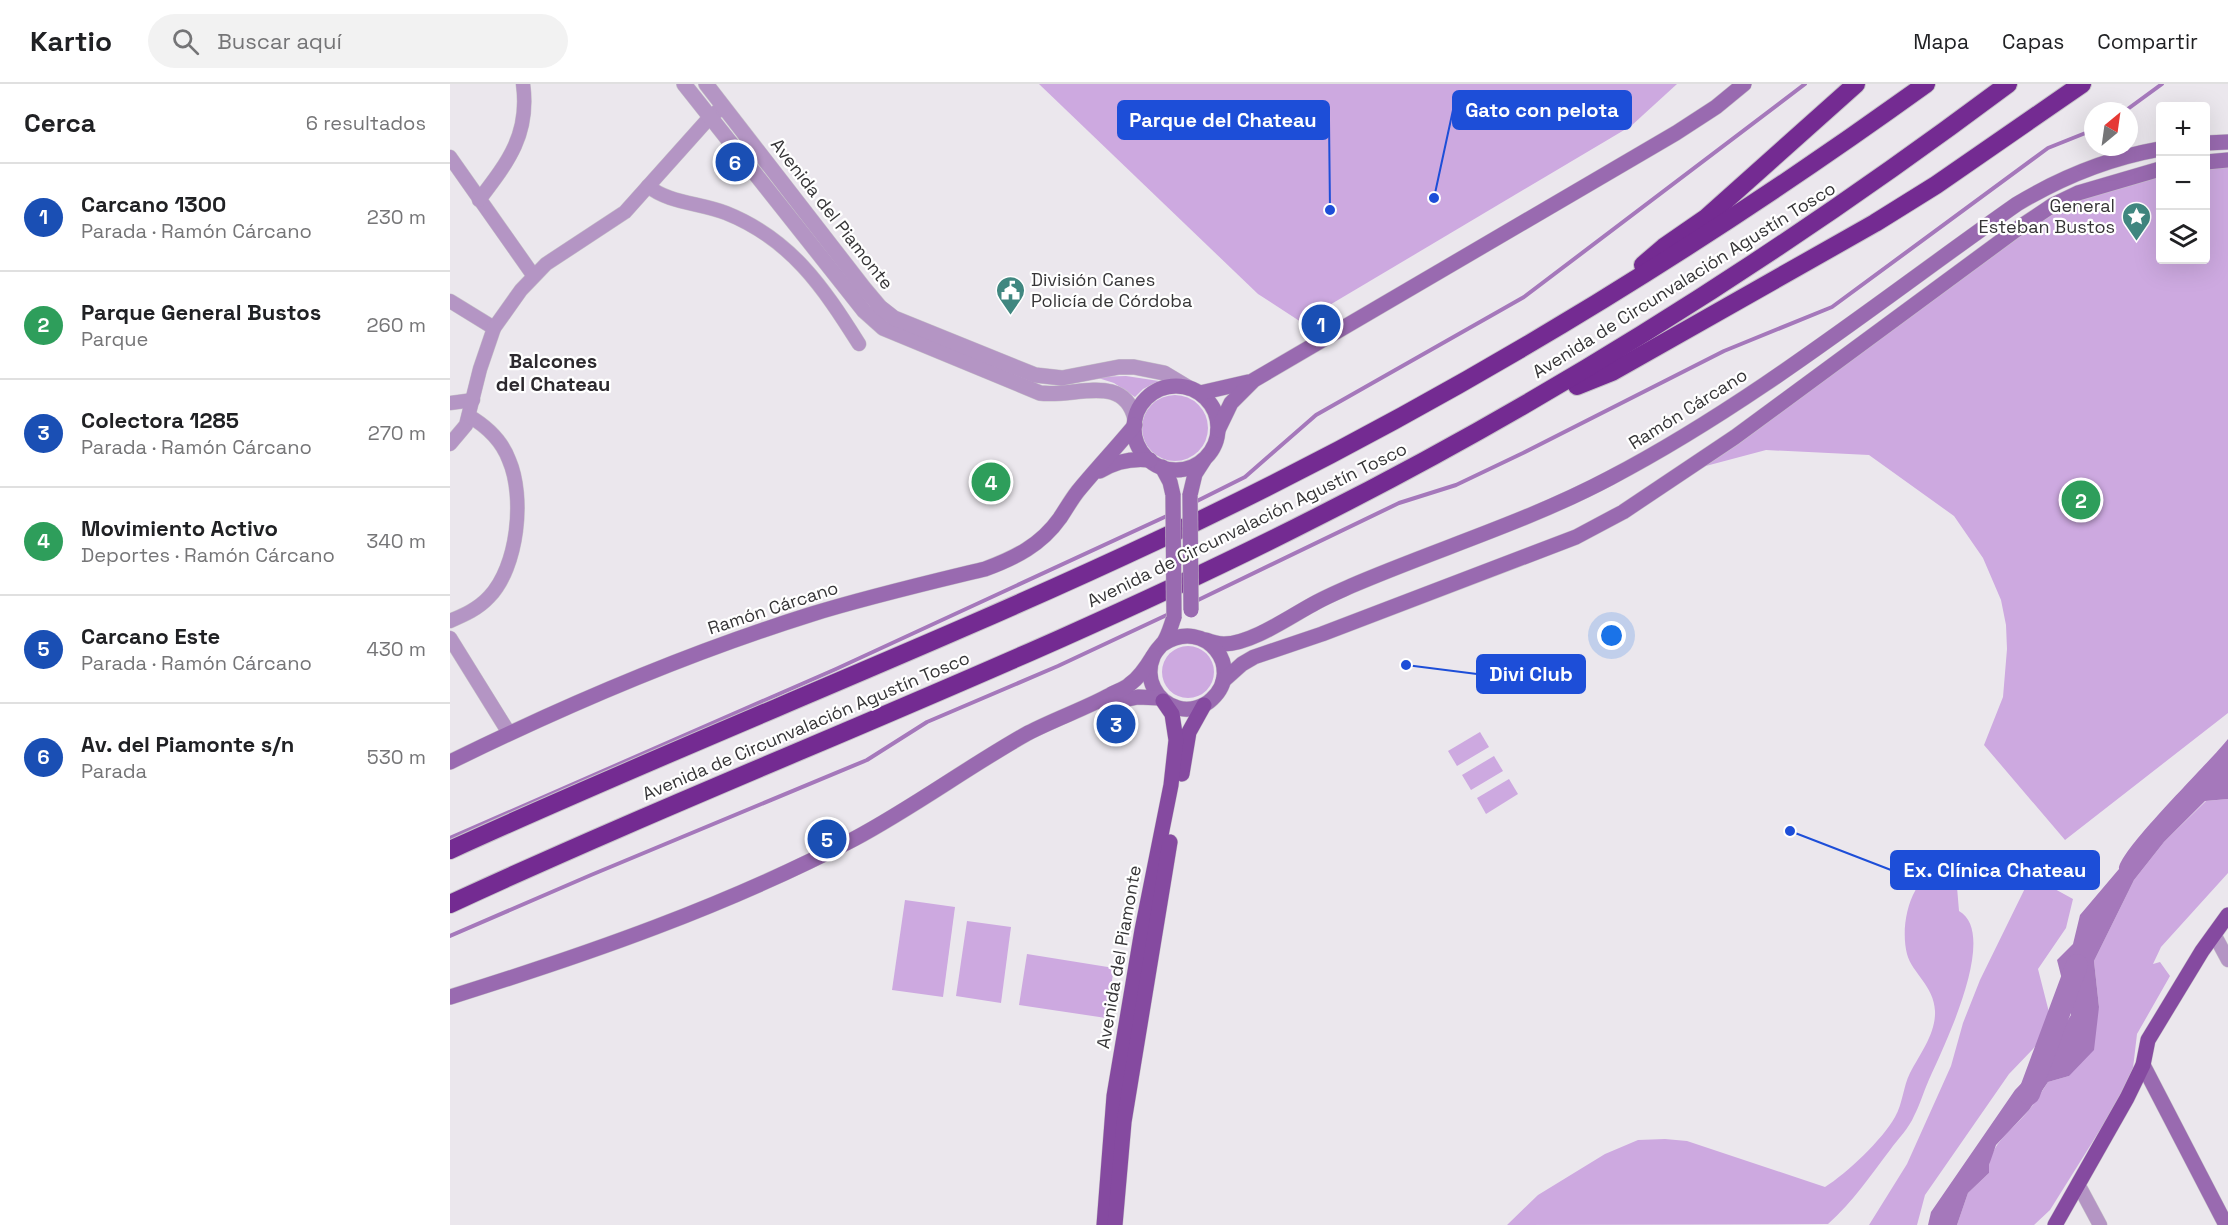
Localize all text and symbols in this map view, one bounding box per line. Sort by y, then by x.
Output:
search box [148,14,568,68]
text: Kartio [30,23,112,59]
icon: search [169,25,202,58]
text: Buscar aquí [217,27,342,55]
text: Mapa [1913,28,1969,55]
text: Capas [2002,28,2064,55]
text: Compartir [2097,28,2198,55]
callout: Gato con pelota [1453,91,1631,129]
text: Gato con pelota [1465,97,1619,123]
callout: Parque del Chateau [1118,101,1329,139]
north arrow [2084,102,2138,156]
map controls [2156,102,2210,264]
button: + [2156,102,2210,156]
text: Cerca [24,106,96,140]
text: Parque del Chateau [1129,107,1317,133]
text: 6 resultados [306,110,426,136]
street label: Avenida del Piamonte [766,133,899,294]
pin: 6 [716,140,754,184]
button: − [2156,156,2210,210]
street label: Avenida de Circunvalación Agustín Tosco [1528,176,1840,383]
text: Carcano 1300 [81,190,226,218]
place label: General Esteban Bustos [1979,194,2115,238]
place icon: General Esteban Bustos [2120,200,2152,242]
text: 1 [39,204,48,230]
text: 230 m [367,204,426,230]
button: layers [2156,210,2210,264]
text: Parada · Ramón Cárcano [81,218,312,244]
place label: División Canes Policía de Córdoba [1031,268,1192,312]
public building icon: División Canes Policía de Córdoba [994,274,1026,316]
text: Parque General Bustos [81,298,321,326]
pin: 1 [1302,302,1340,346]
text: 2 [38,312,49,338]
text: 260 m [367,312,426,338]
text: Parque [81,326,148,352]
district label: Balcones del Chateau [496,348,610,397]
street label: Ramón Cárcano [1624,363,1751,454]
text: Colectora 1285 [81,406,239,434]
text: 3 [37,420,50,446]
text: 270 m [368,420,426,446]
text: Parada · Ramón Cárcano [81,434,312,460]
street label: Avenida de Circunvalación Agustín Tosco [1083,437,1411,612]
pin: 4 [972,460,1010,504]
pin: 2 [2062,478,2100,522]
text: Movimiento Activo [81,514,278,542]
text: 4 [37,528,50,554]
text: 340 m [366,528,426,554]
text: Deportes · Ramón Cárcano [81,542,335,568]
street label: Ramón Cárcano [705,576,841,639]
your location [1597,621,1626,650]
text: Carcano Este [81,622,220,650]
text: 5 [38,636,50,662]
text: 430 m [366,636,426,662]
street label: Avenida de Circunvalación Agustín Tosco [639,646,973,805]
text: Parada · Ramón Cárcano [81,650,312,676]
callout: Divi Club [1477,655,1585,693]
text: Divi Club [1489,661,1573,687]
pin: 3 [1096,702,1136,746]
text: Av. del Piamonte s/n [81,730,294,758]
text: 6 [37,744,50,770]
text: 530 m [367,744,426,770]
text: Parada [81,758,147,784]
pin: 5 [808,816,847,861]
callout: Ex. Clínica Chateau [1891,851,2099,889]
text: Ex. Clínica Chateau [1904,857,2086,883]
street label: Avenida del Piamonte [1091,863,1146,1050]

